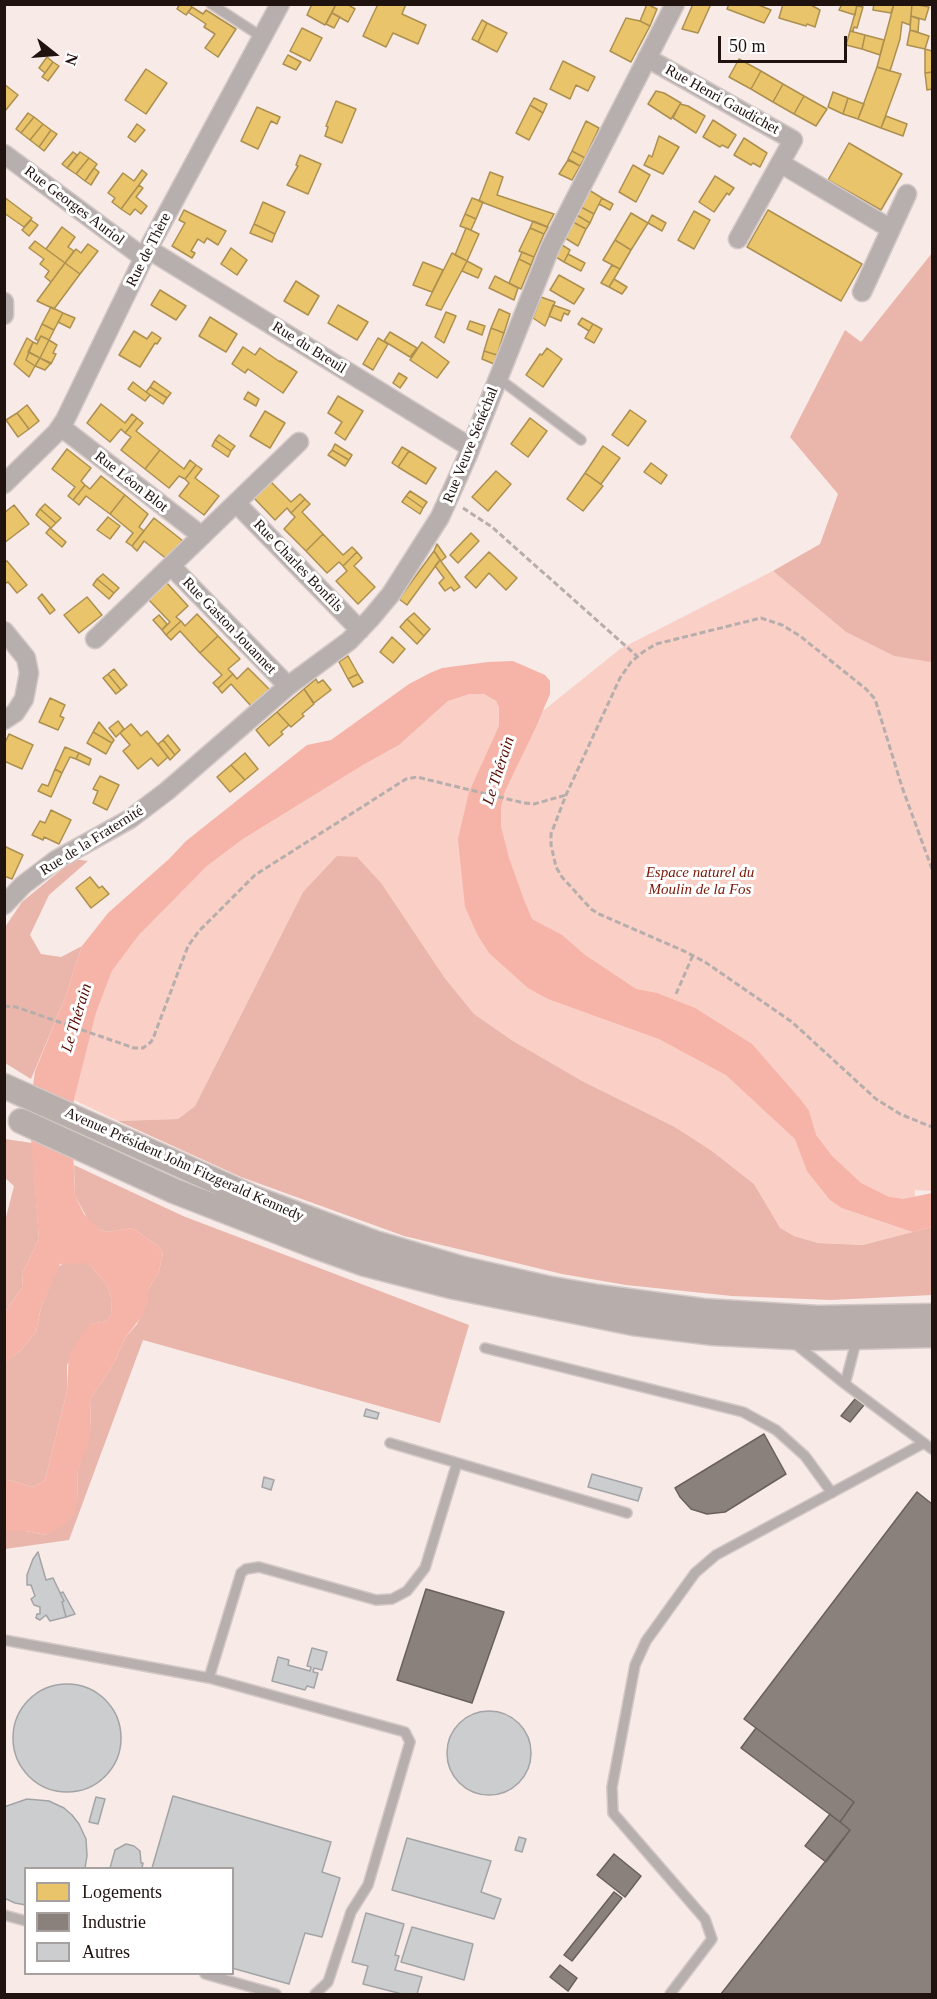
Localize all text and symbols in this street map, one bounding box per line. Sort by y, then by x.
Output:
north arrow [24,24,84,84]
scale bar [721,24,850,62]
text: 50 m [729,36,766,56]
text: N [62,51,82,67]
street label: Rue Henri Gaudichet [662,61,782,139]
street label: Rue Georges Auriol [20,163,128,249]
street label: Rue de Thère [123,210,175,290]
street label: Rue du Breuil [269,318,349,378]
street label: Rue Veuve Sénéchal [440,384,502,506]
street label: Rue Léon Blot [91,448,171,516]
street label: Rue Charles Bonfils [249,516,347,616]
street label: Rue Gaston Jouannet [178,574,280,678]
water label: Le Thérain [479,734,519,808]
street label: Rue de la Fraternité [37,802,147,880]
park label: Espace naturel du Moulin de la Fos [646,864,754,899]
water label: Le Thérain [57,981,97,1055]
street label: Avenue Président John Fitzgerald Kennedy [62,1104,306,1226]
legend [24,1867,234,1975]
text: Logements [82,1882,162,1902]
text: Industrie [82,1912,146,1932]
text: Autres [82,1942,130,1962]

